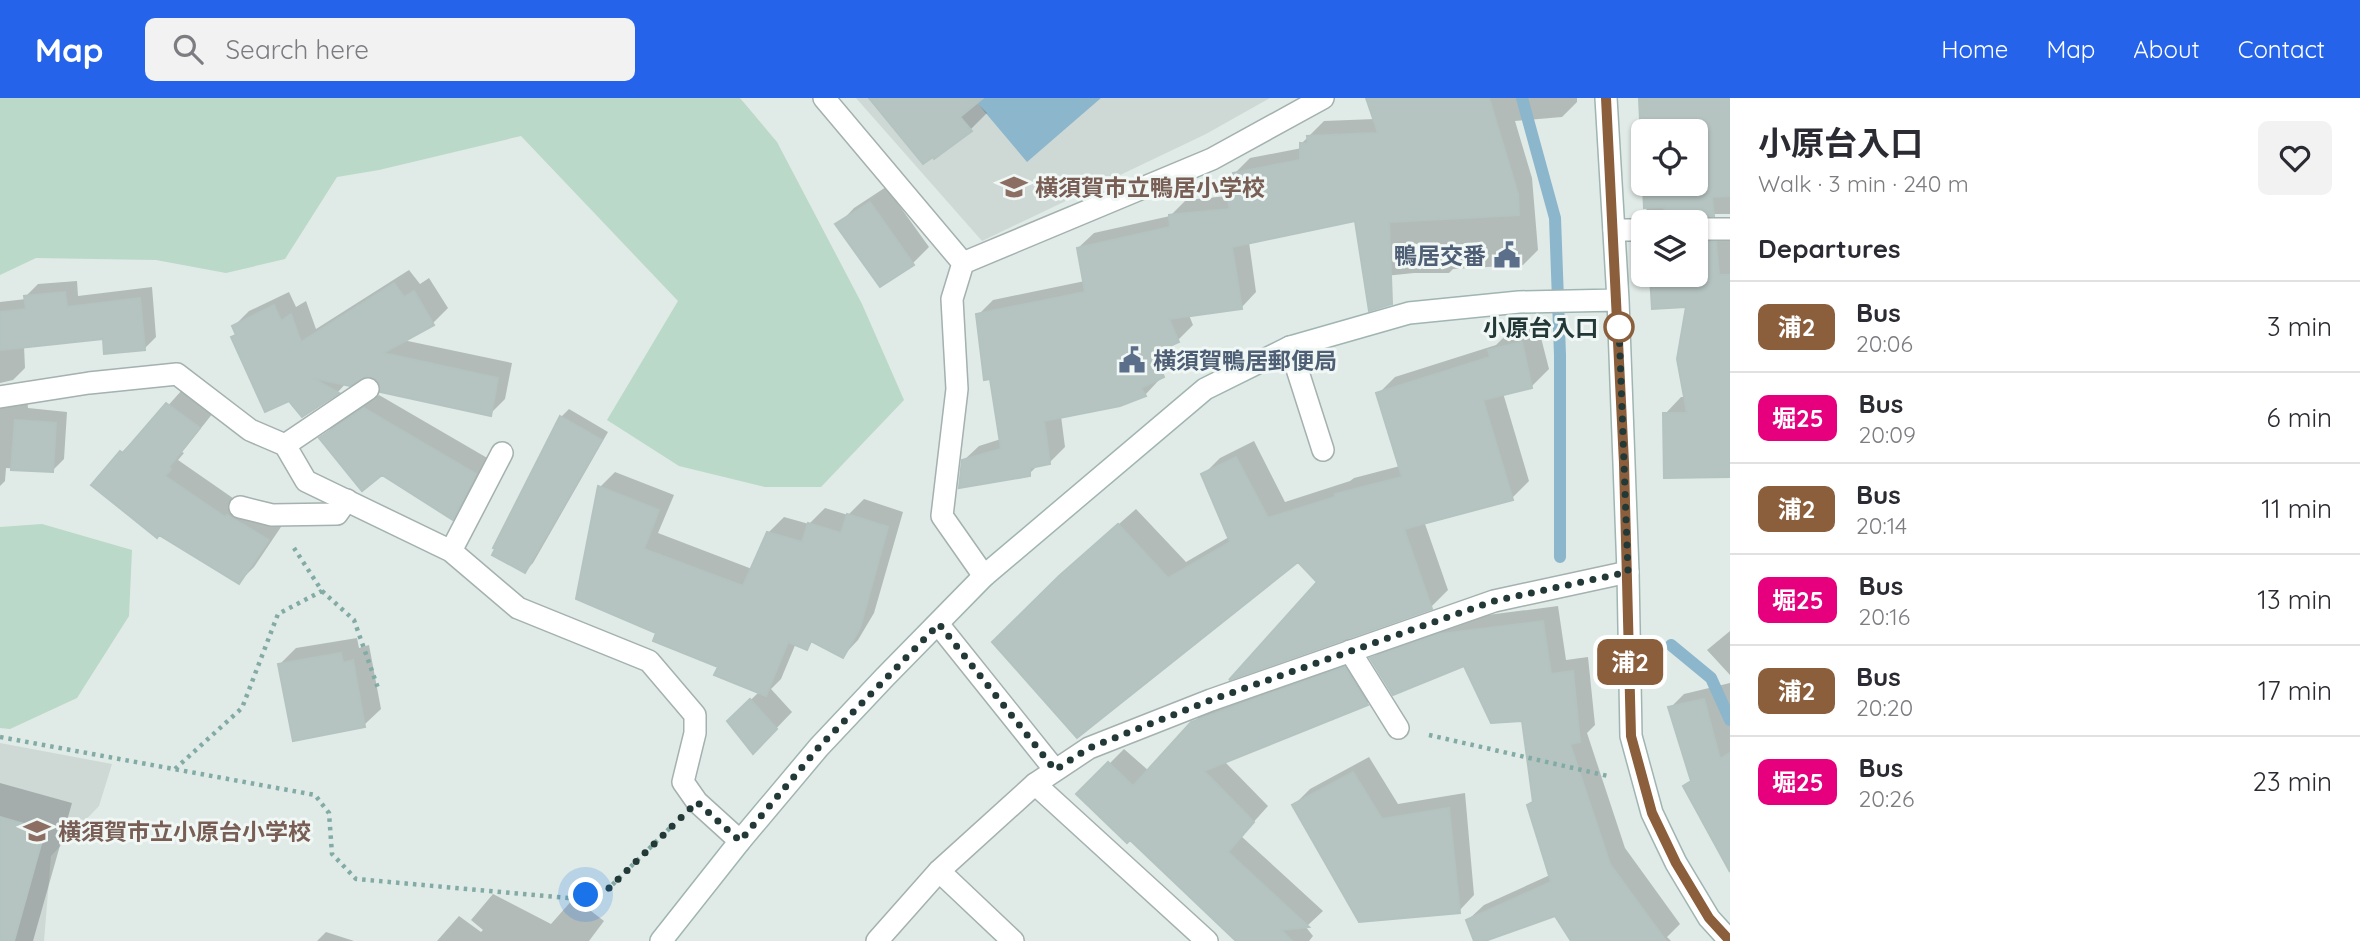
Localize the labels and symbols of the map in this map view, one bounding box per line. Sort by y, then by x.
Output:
school or university icon: 横須賀市立鴨居小学校 [999,172,1029,202]
place label: 横須賀市立鴨居小学校 [1035,173,1265,202]
public building icon: 鴨居交番 [1492,240,1522,270]
place label: 鴨居交番 [1394,241,1486,270]
marker: 小原台入口 [1604,312,1634,342]
place label: 小原台入口 [1483,313,1598,342]
public building icon: 横須賀鴨居郵便局 [1117,345,1147,375]
place label: 横須賀鴨居郵便局 [1153,346,1337,375]
line badge: 浦2 [1598,639,1662,685]
school or university icon: 横須賀市立小原台小学校 [22,816,52,846]
place label: 横須賀市立小原台小学校 [58,817,311,846]
your location [568,877,603,912]

